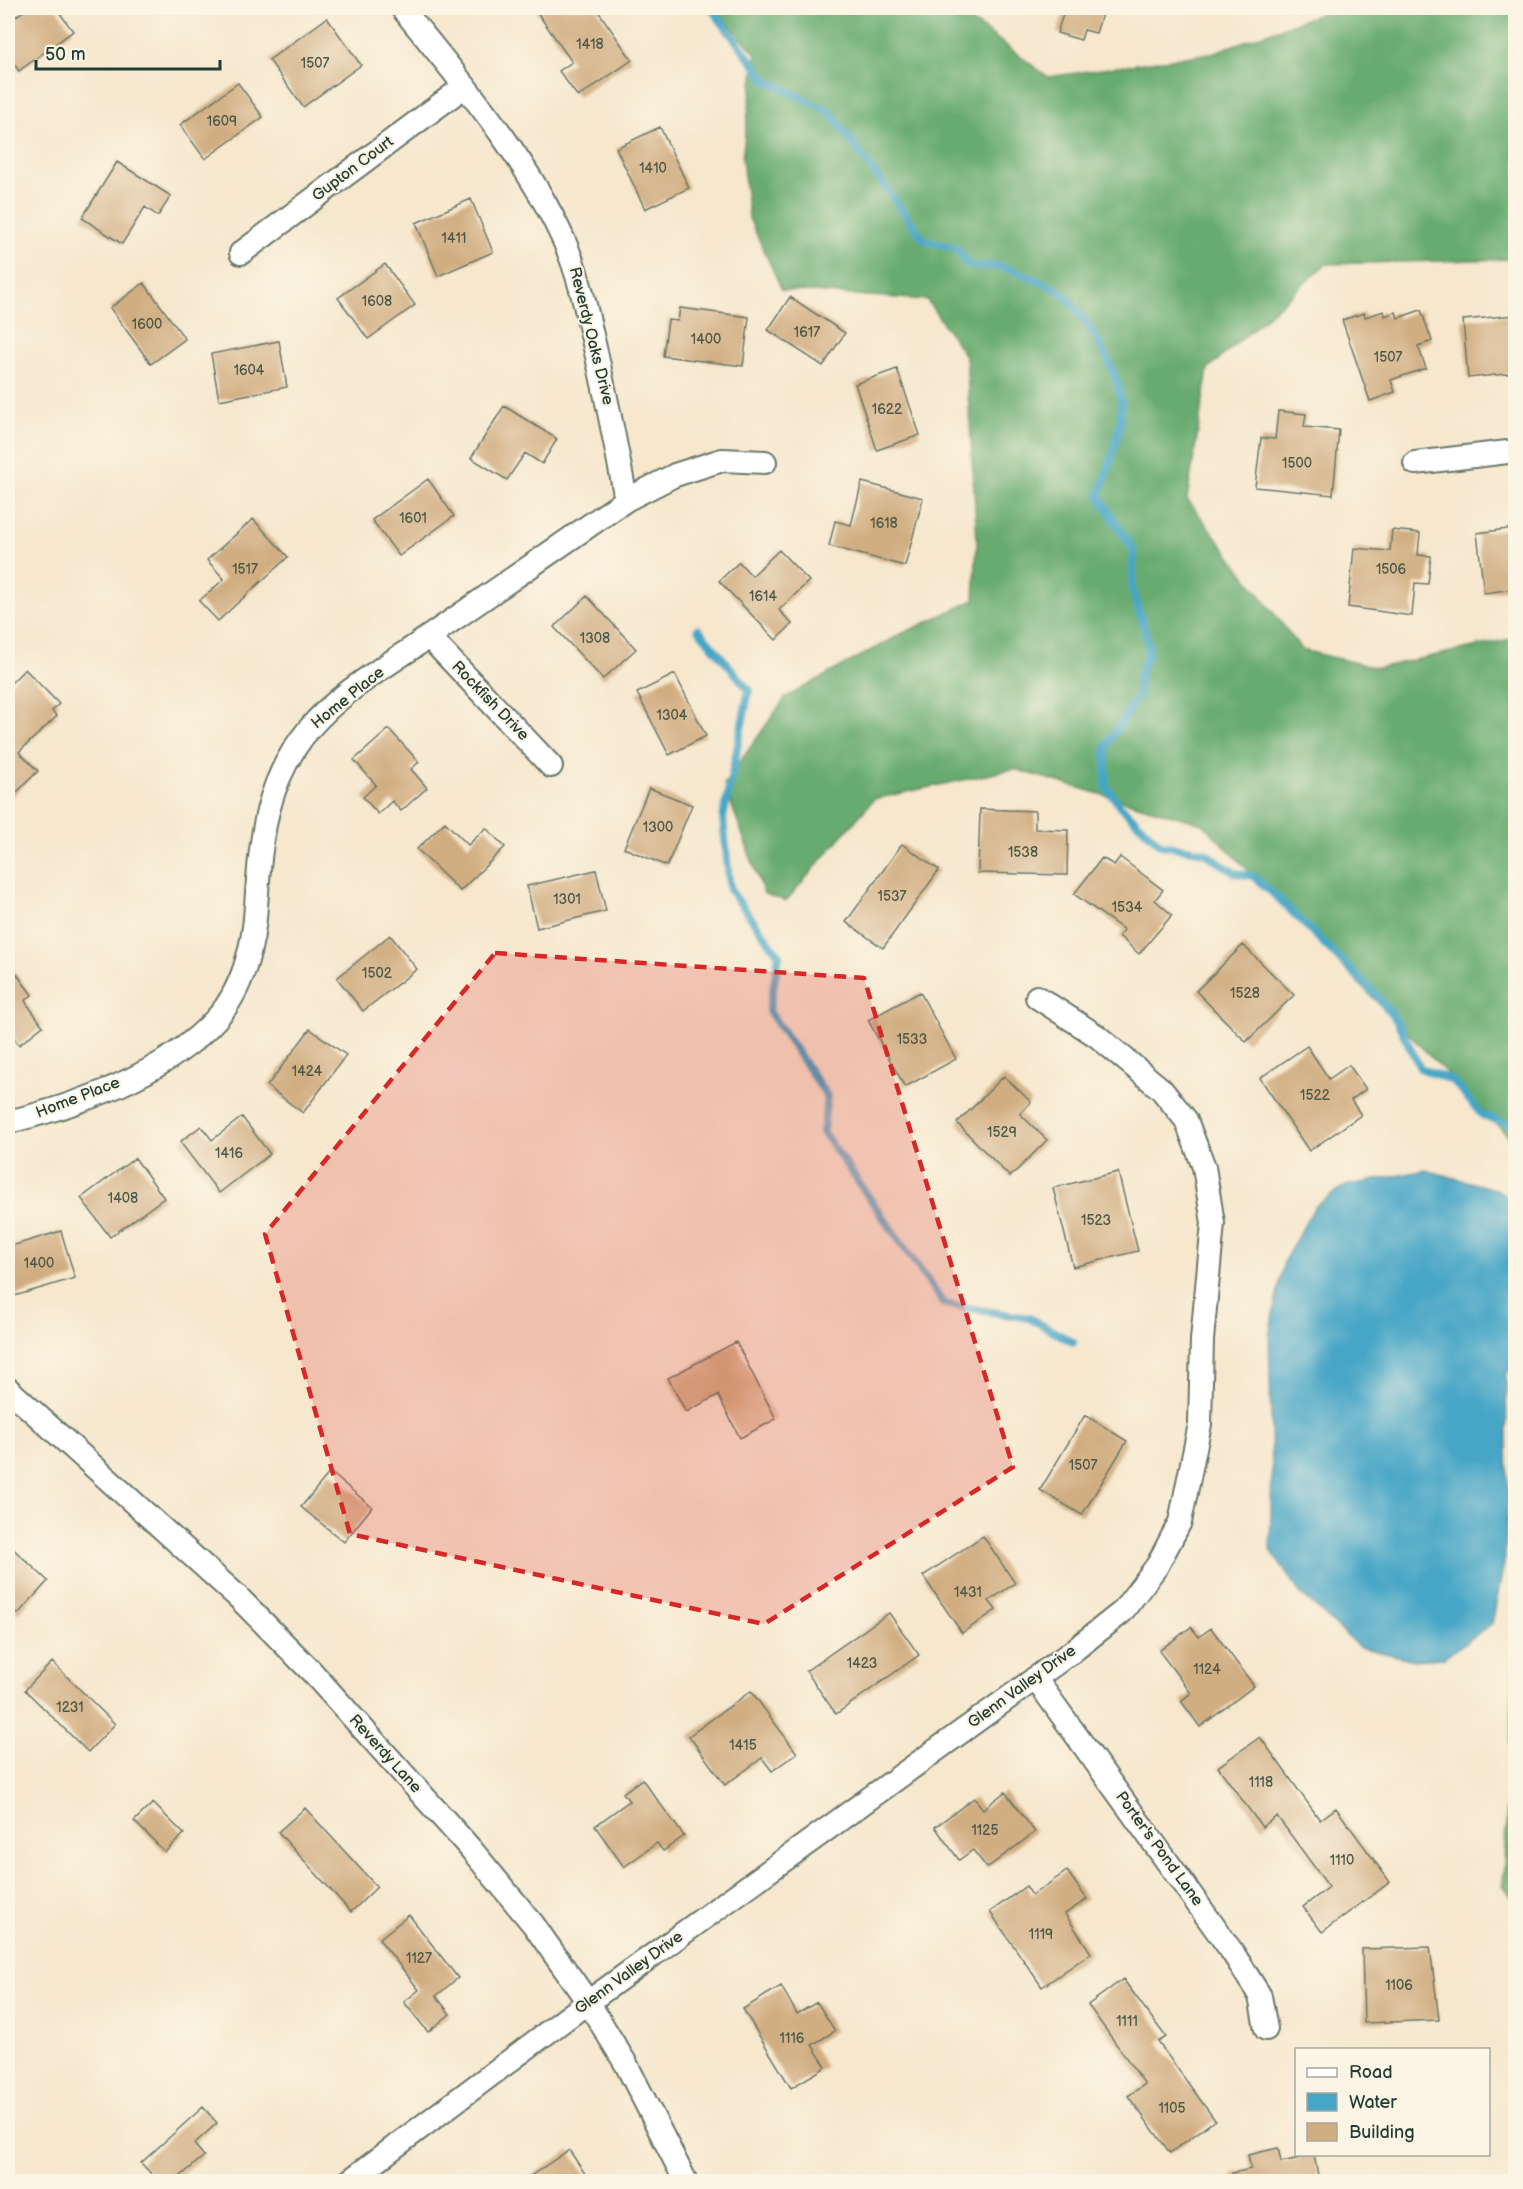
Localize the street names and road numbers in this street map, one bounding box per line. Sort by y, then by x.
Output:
street label: Gupton Court [309,132,397,206]
street label: Reverdy Oaks Drive [565,265,617,408]
street label: Rockfish Drive [447,657,533,745]
street label: Home Place [308,662,389,733]
street label: Home Place [33,1073,123,1123]
street label: Glenn Valley Drive [964,1641,1080,1733]
street label: Reverdy Lane [345,1711,426,1798]
street label: Porter's Pond Lane [1111,1788,1207,1910]
street label: Glenn Valley Drive [571,1927,687,2019]

